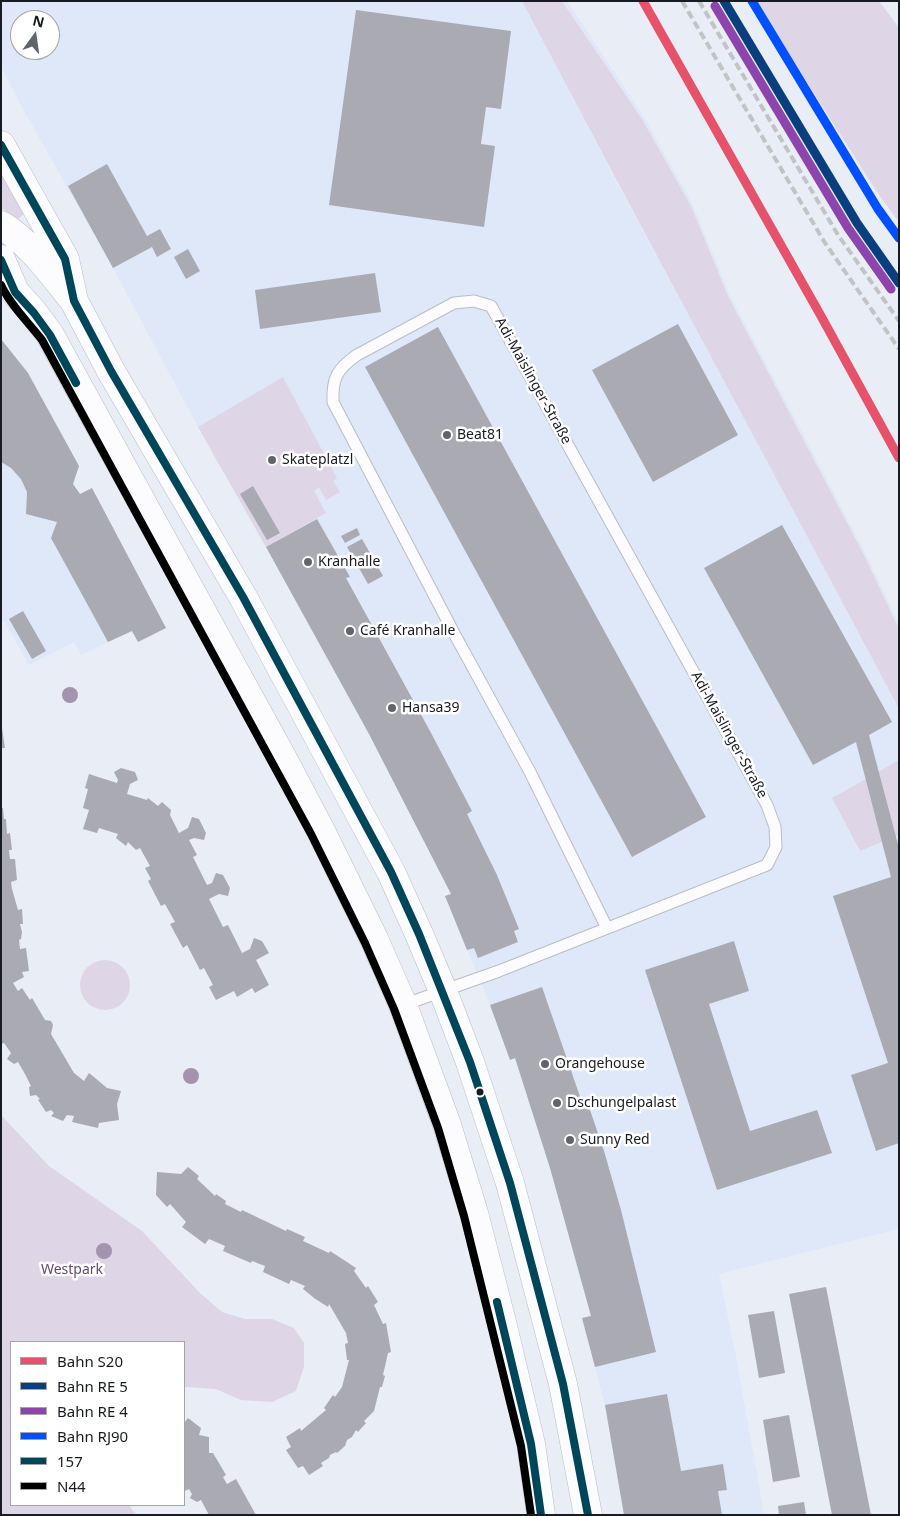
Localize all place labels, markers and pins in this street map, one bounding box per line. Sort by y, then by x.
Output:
place label: Beat81 [457,427,503,443]
marker: Beat81 [441,429,453,441]
place label: Skateplatzl [282,452,353,468]
marker: Skateplatzl [266,454,278,466]
place label: Kranhalle [318,554,380,570]
marker: Kranhalle [302,556,314,568]
place label: Café Kranhalle [360,623,455,639]
marker: Café Kranhalle [344,625,356,637]
place label: Hansa39 [402,700,459,716]
marker: Hansa39 [386,702,398,714]
place label: Orangehouse [555,1056,645,1072]
marker: Orangehouse [539,1058,551,1070]
unlabelled marker [475,1087,485,1097]
place label: Dschungelpalast [567,1095,676,1111]
marker: Dschungelpalast [551,1097,563,1109]
place label: Sunny Red [580,1132,650,1148]
marker: Sunny Red [564,1134,576,1146]

